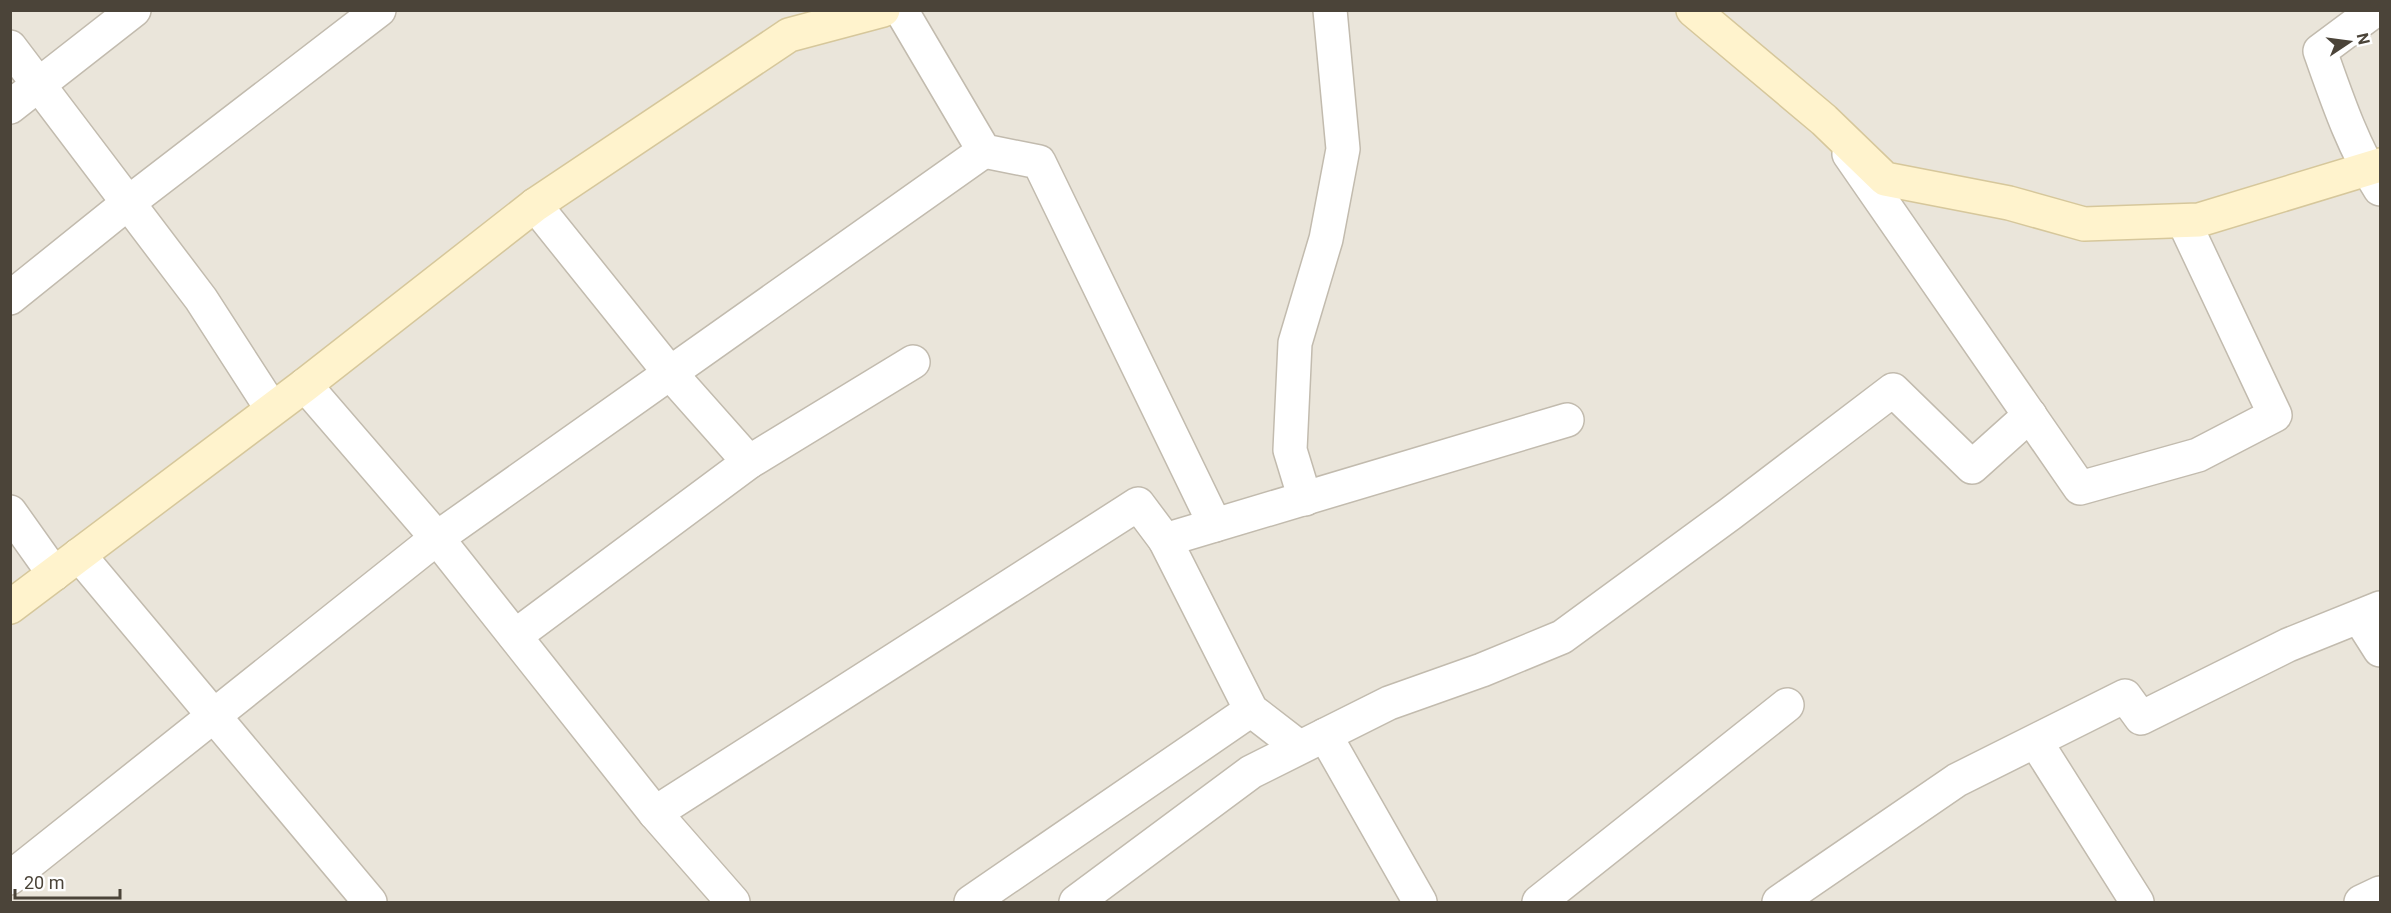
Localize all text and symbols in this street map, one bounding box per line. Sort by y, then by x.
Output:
north arrow [2319,12,2379,72]
text: N [2353,31,2374,46]
scale bar [15,862,120,900]
text: 20 m [24,872,64,893]

